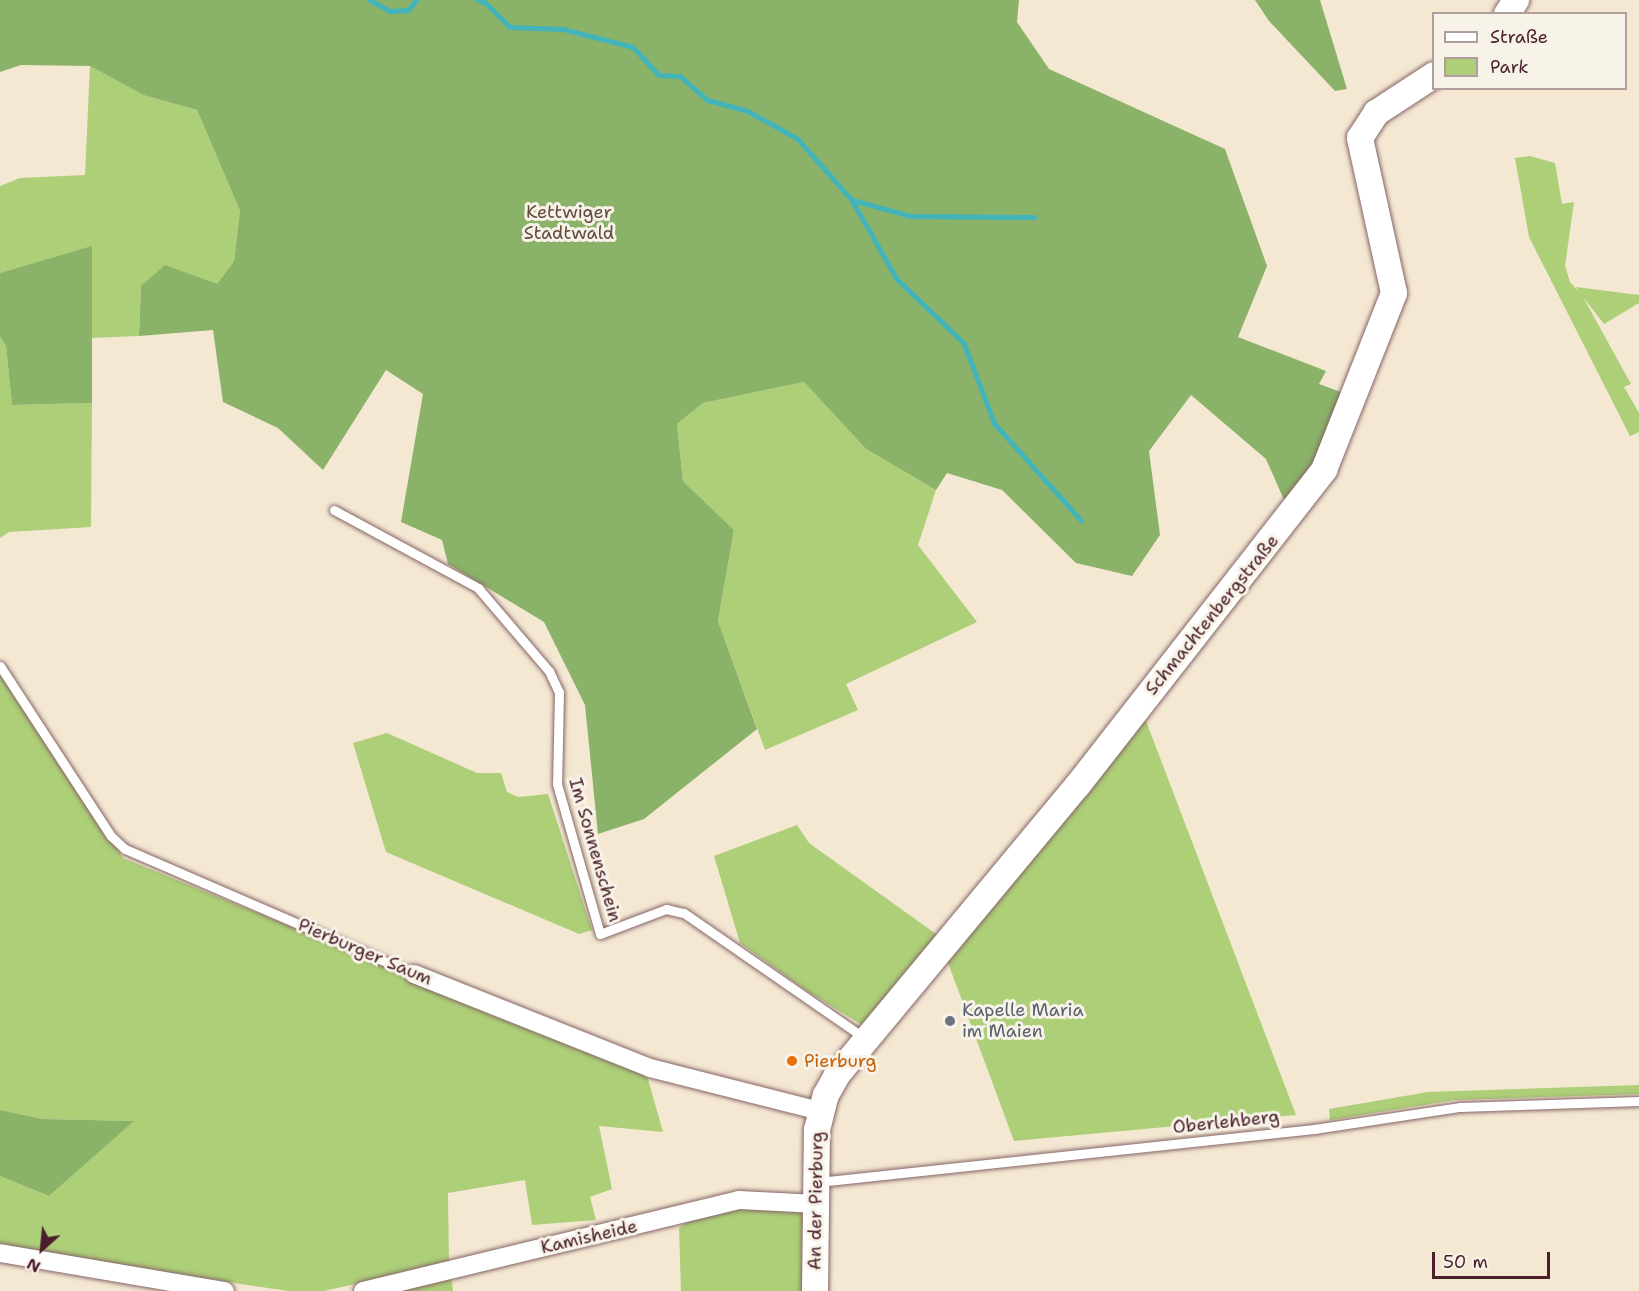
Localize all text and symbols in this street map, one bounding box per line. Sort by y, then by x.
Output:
legend [1432,12,1627,90]
text: Straße [1490,25,1548,49]
text: Park [1490,55,1529,79]
park label: Kettwiger Stadtwald [524,202,614,244]
street label: Schmachtenbergstraße [1141,531,1283,699]
street label: Im Sonnenschein [564,776,626,924]
street label: Pierburger Saum [295,914,435,990]
place label: Kapelle Maria im Maien [962,1000,1084,1042]
marker: Kapelle Maria im Maien [943,1014,957,1028]
place label: Pierburg [804,1050,877,1072]
marker: Pierburg [785,1054,799,1068]
street label: Oberlehberg [1172,1106,1280,1138]
street label: An der Pierburg [804,1132,828,1270]
street label: Kamisheide [539,1215,639,1259]
north arrow [12,1219,72,1279]
scale bar [1435,1240,1554,1278]
text: 50 m [1443,1250,1488,1274]
text: N [23,1253,44,1278]

